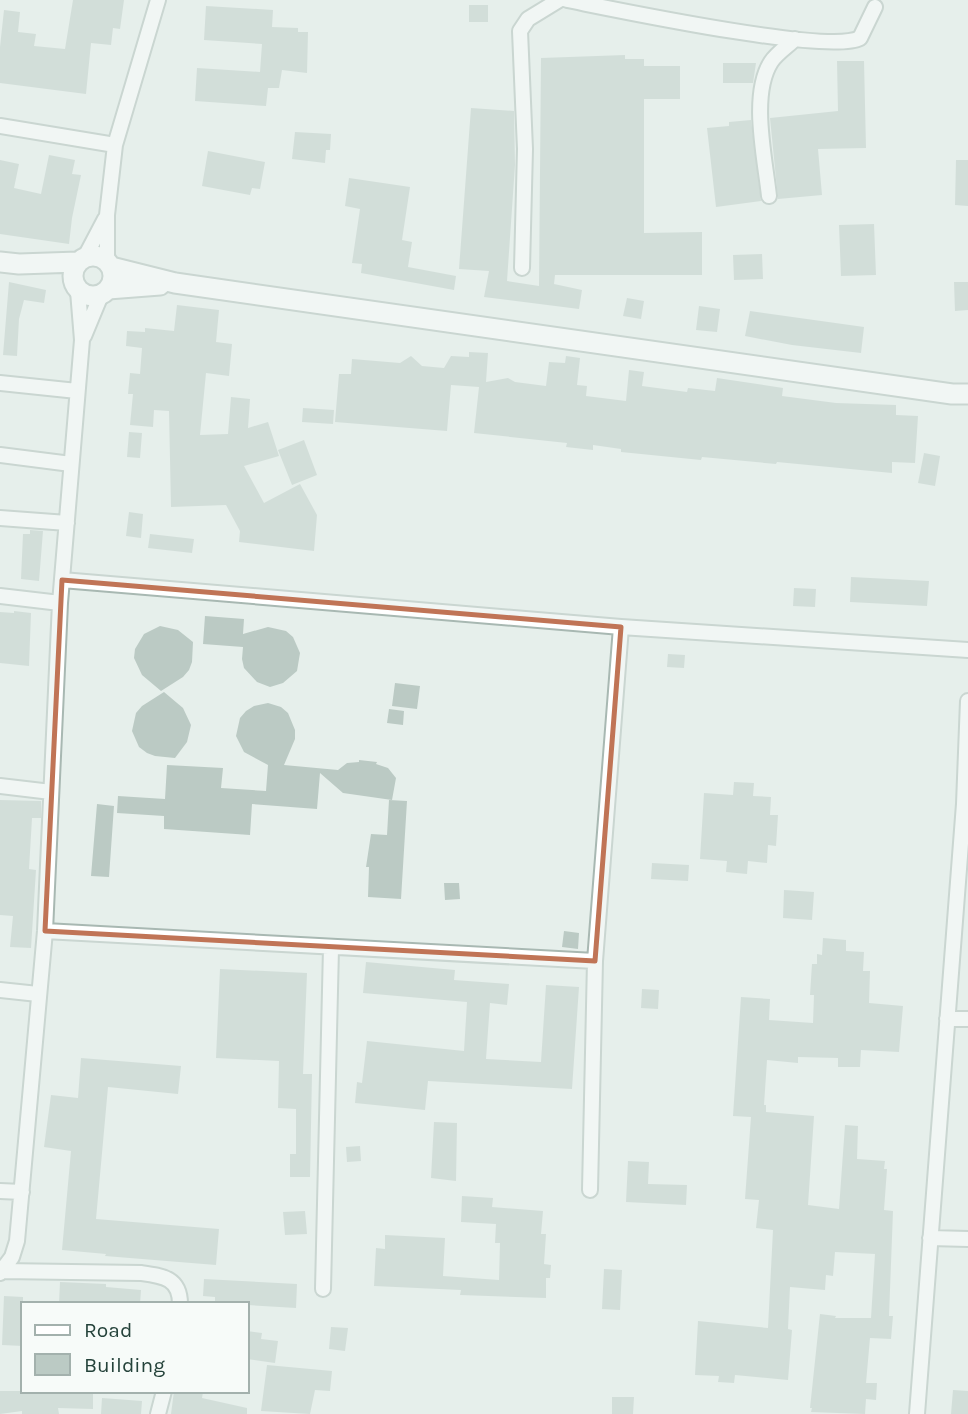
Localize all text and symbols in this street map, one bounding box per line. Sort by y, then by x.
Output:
legend [21,1302,248,1393]
text: Road [84,1318,132,1342]
text: Building [84,1353,165,1377]

